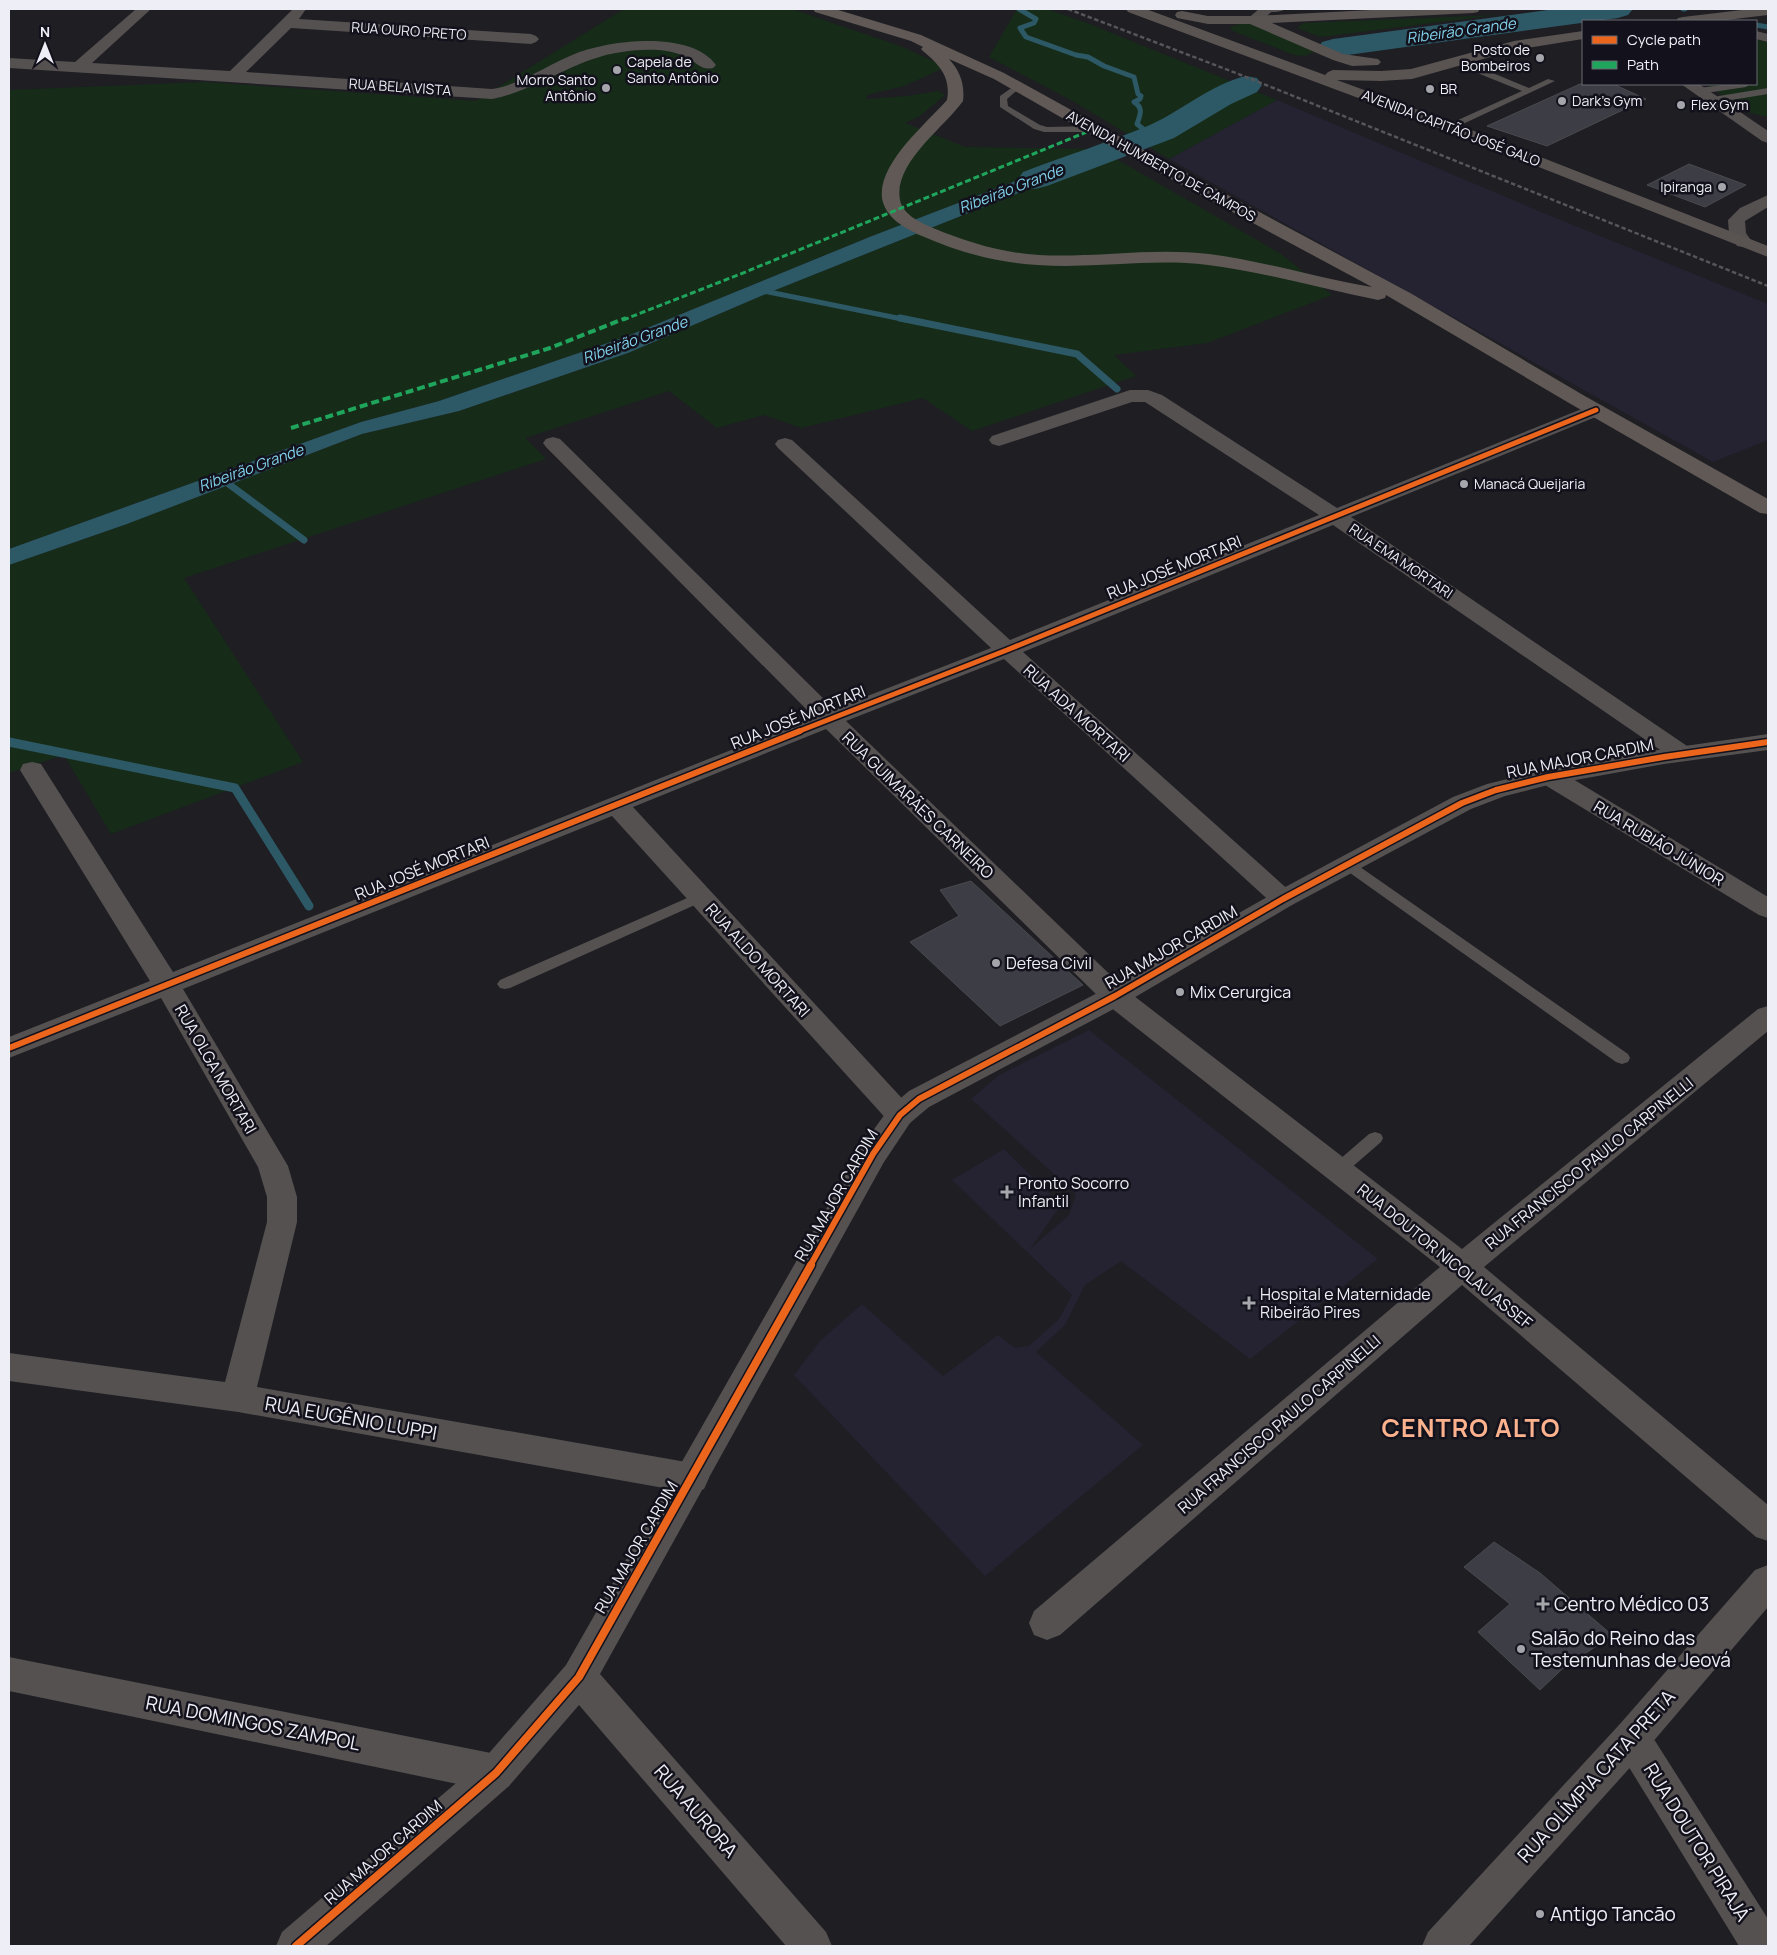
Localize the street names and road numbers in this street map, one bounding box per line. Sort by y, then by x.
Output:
street label: RUA OURO PRETO [351,17,467,44]
street label: RUA BELA VISTA [348,73,452,100]
street label: AVENIDA CAPITÃO JOSÉ GALO [1359,85,1543,170]
street label: AVENIDA HUMBERTO DE CAMPOS [1063,105,1260,226]
street label: RUA EMA MORTARI [1346,519,1457,602]
street label: RUA JOSÉ MORTARI [1103,530,1245,604]
street label: RUA ADA MORTARI [1019,659,1135,767]
street label: RUA JOSÉ MORTARI [727,680,869,754]
street label: RUA GUIMARÃES CARNEIRO [837,727,999,884]
street label: RUA MAJOR CARDIM [1505,733,1655,783]
street label: RUA RUBIÃO JÚNIOR [1590,795,1728,891]
street label: RUA JOSÉ MORTARI [351,831,493,905]
street label: RUA ALDO MORTARI [701,898,815,1022]
street label: RUA MAJOR CARDIM [1101,900,1241,994]
street label: RUA OLGA MORTARI [170,1000,262,1138]
street label: RUA FRANCISCO PAULO CARPINELLI [1480,1072,1698,1254]
street label: RUA MAJOR CARDIM [789,1125,883,1265]
street label: RUA DOUTOR NICOLAU ASSEF [1353,1178,1537,1334]
street label: RUA FRANCISCO PAULO CARPINELLI [1173,1330,1385,1518]
street label: RUA EUGÊNIO LUPPI [263,1390,439,1446]
street label: RUA MAJOR CARDIM [589,1477,683,1617]
street label: RUA OLÍMPIA CATA PRETA [1511,1684,1681,1868]
street label: RUA DOMINGOS ZAMPOL [144,1689,363,1757]
street label: RUA DOUTOR PIRAJÁ [1638,1758,1756,1926]
street label: RUA AURORA [648,1759,744,1863]
street label: RUA MAJOR CARDIM [319,1795,447,1909]

